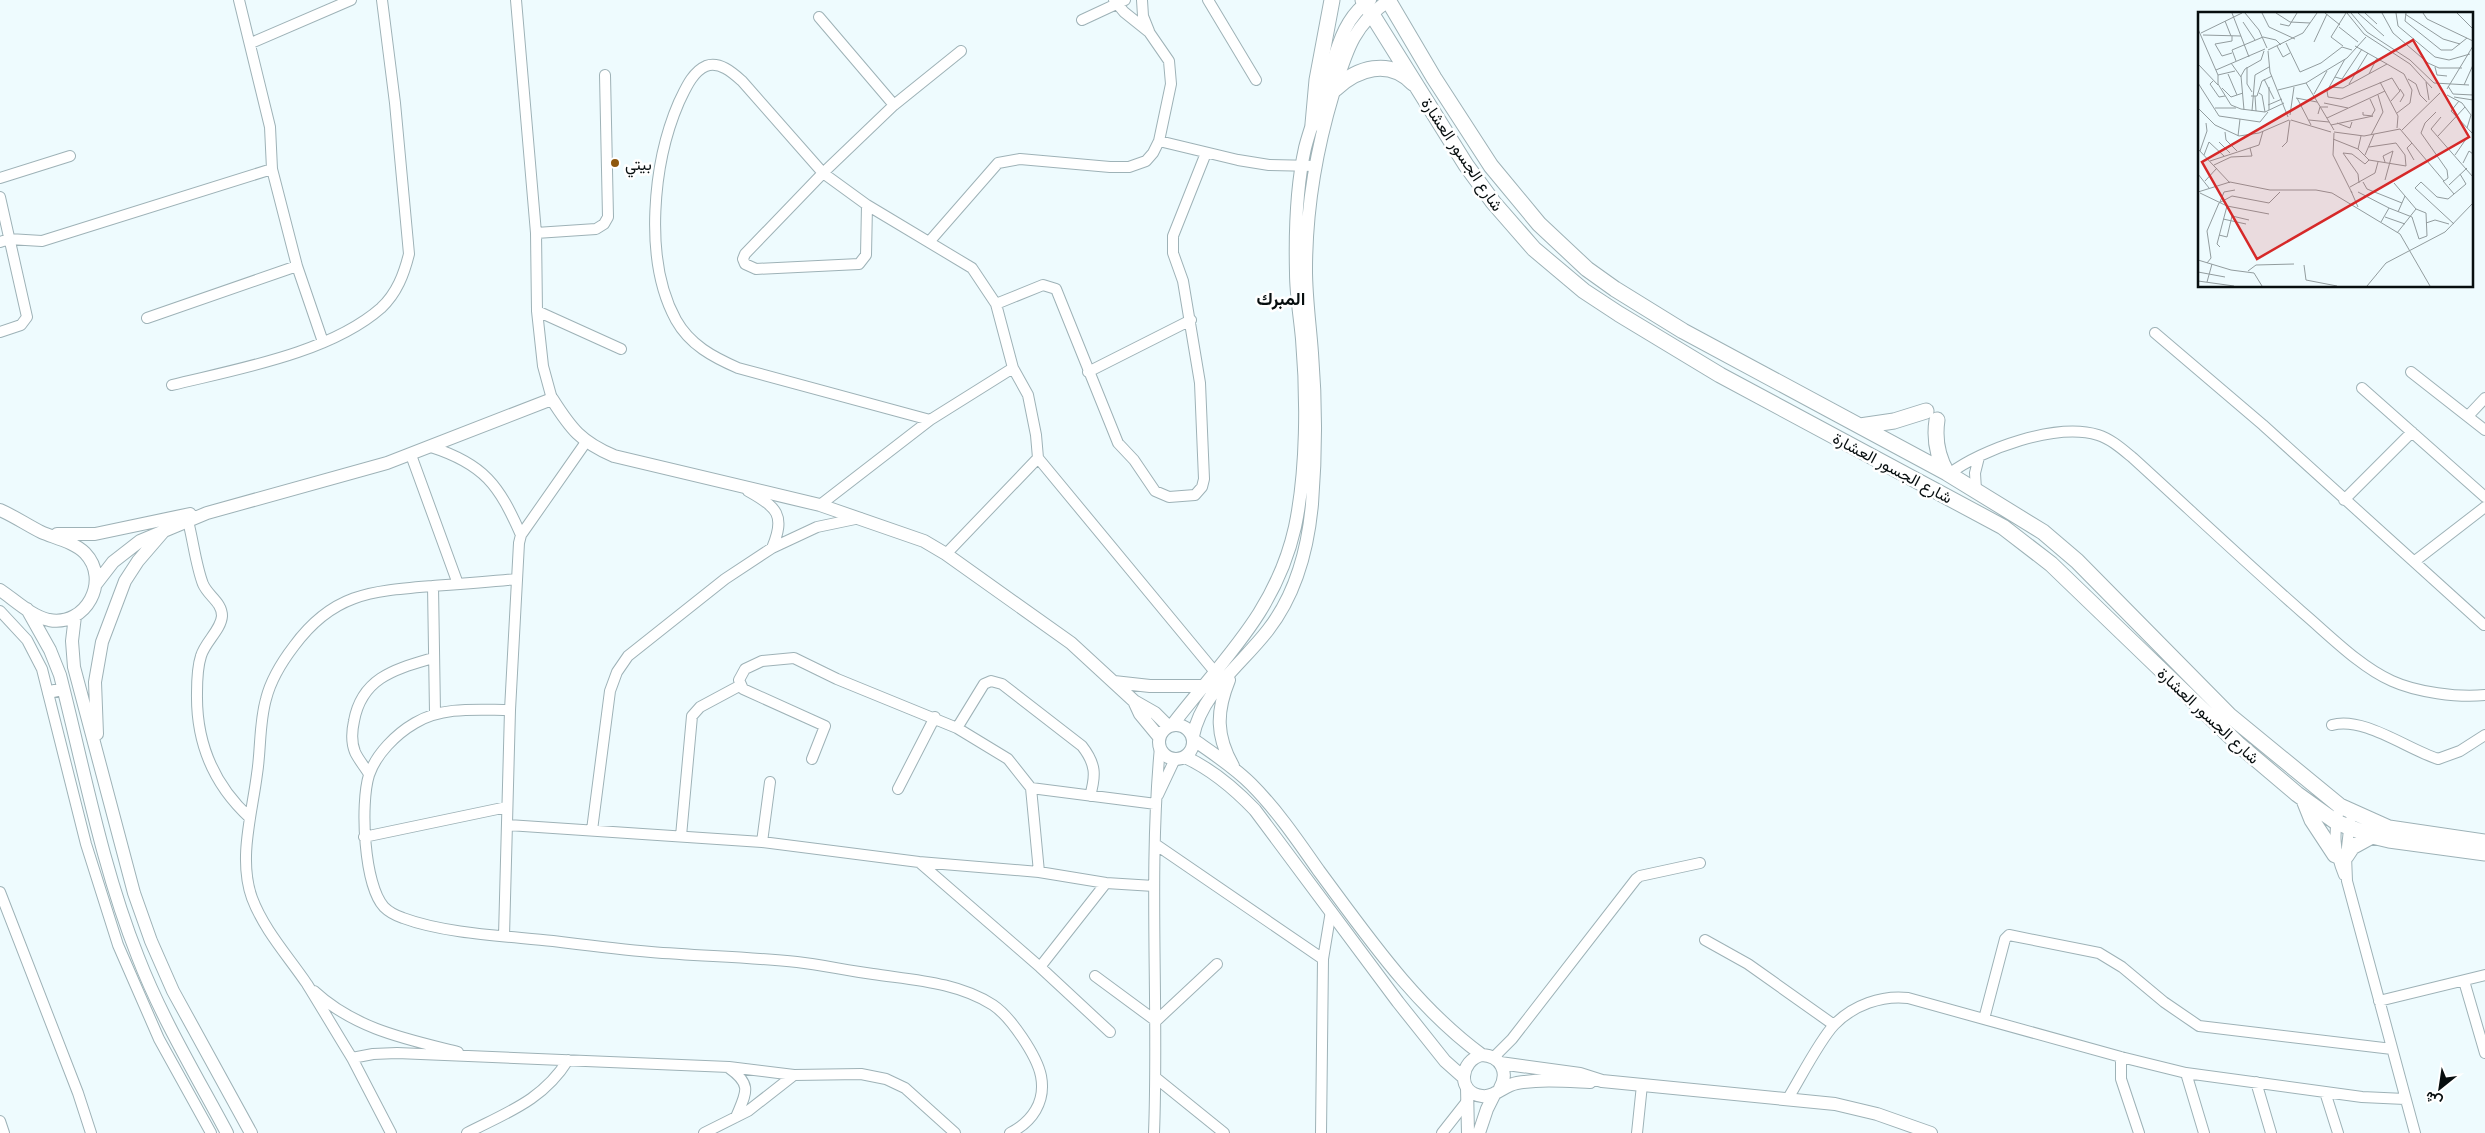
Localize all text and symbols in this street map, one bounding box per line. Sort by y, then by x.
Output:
inset map [2198,12,2472,288]
street label: شارع الجسور العشارة [1416,93,1509,216]
place label: بيتي [625,153,652,178]
marker: بيتي [609,157,621,169]
district label: المبرك [1257,286,1305,310]
street label: شارع الجسور العشارة [1829,427,1956,509]
street label: شارع الجسور العشارة [2152,662,2265,769]
north arrow [2415,1063,2465,1113]
text: ش [2421,1087,2445,1112]

